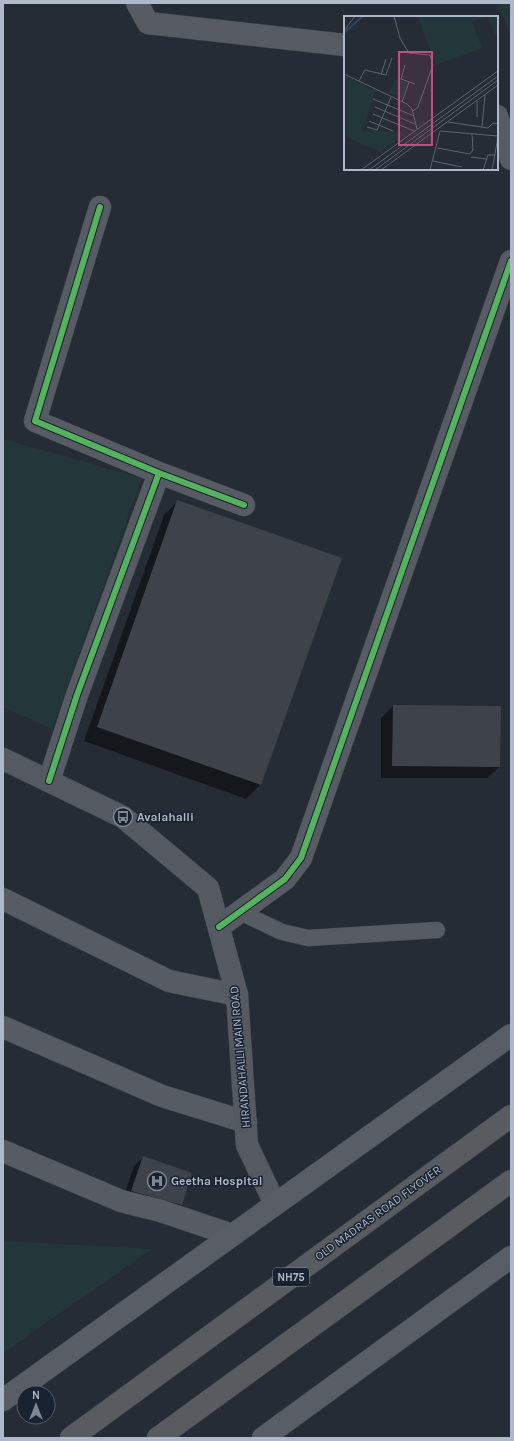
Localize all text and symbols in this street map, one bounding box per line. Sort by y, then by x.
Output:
inset map [344,16,498,170]
bus stop icon: Avalahalli [112,806,134,828]
place label: Avalahalli [137,810,194,824]
street label: HIRANDAHALLI MAIN ROAD [227,985,253,1129]
street label: OLD MADRAS ROAD FLYOVER [312,1163,444,1263]
hospital icon: Geetha Hospital [146,1170,168,1192]
place label: Geetha Hospital [171,1174,262,1188]
road number: NH75 [273,1268,309,1286]
north arrow [16,1385,56,1425]
text: N [32,1389,40,1402]

